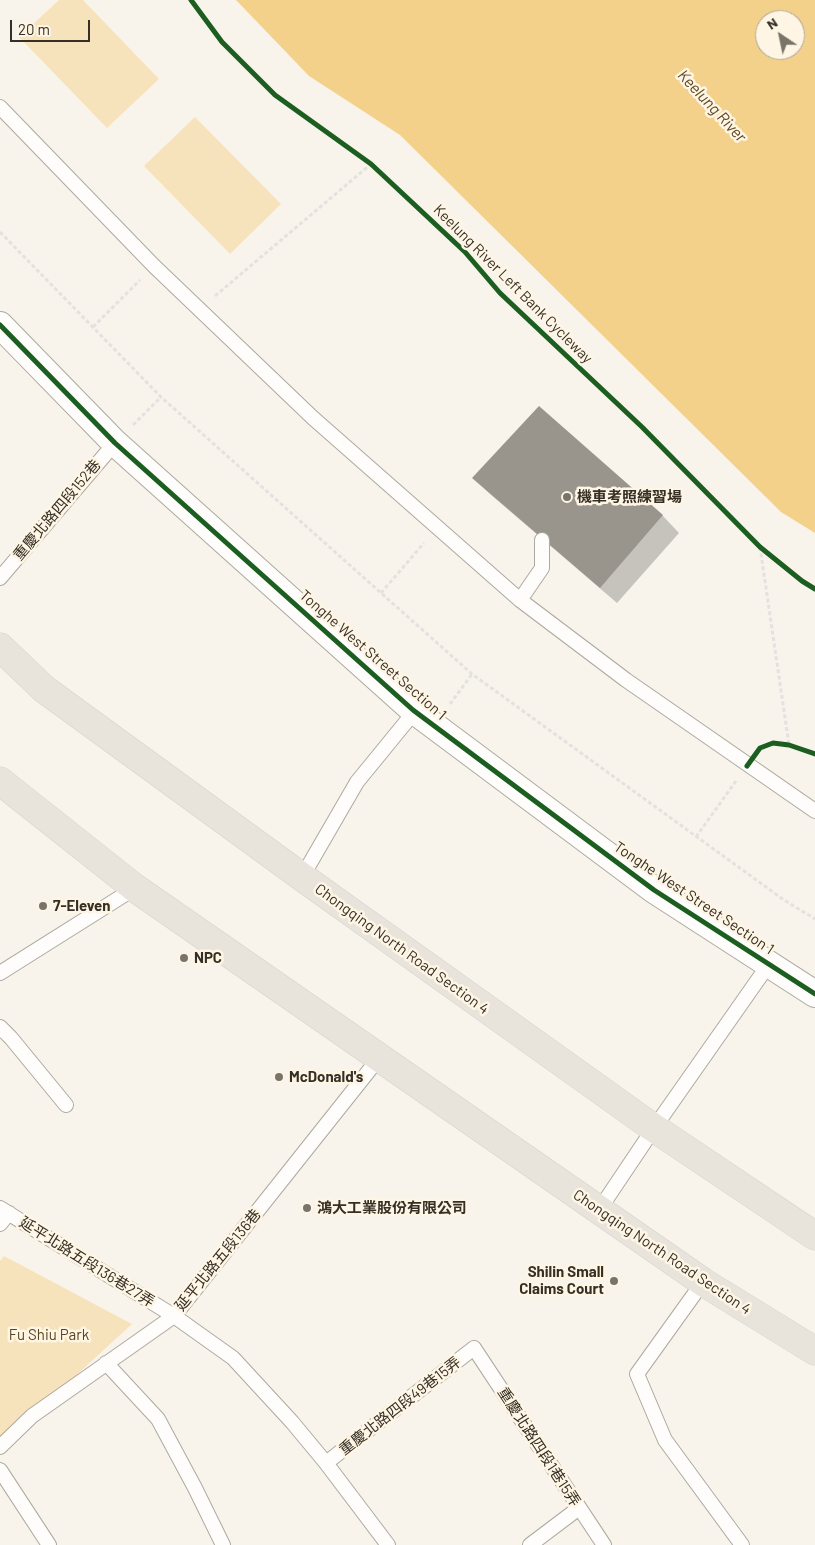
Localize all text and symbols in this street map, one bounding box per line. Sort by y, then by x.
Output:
scale bar [12,10,92,42]
north arrow [755,10,805,60]
text: N [763,13,781,33]
text: 20 m [18,20,50,38]
water label: Keelung River [674,66,750,146]
street label: Keelung River Left Bank Cycleway [430,201,596,367]
street label: 重慶北路四段152巷 [10,456,104,564]
place label: 機車考照練習場 [577,488,682,506]
marker: 機車考照練習場 [561,491,573,503]
street label: Tonghe West Street Section 1 [296,586,450,724]
street label: Tonghe West Street Section 1 [611,838,777,958]
street label: Chongqing North Road Section 4 [312,880,492,1018]
place label: 7-Eleven [53,897,110,915]
marker: 7-Eleven [37,900,49,912]
place label: NPC [194,949,222,967]
marker: NPC [178,952,190,964]
place label: McDonald's [289,1068,363,1086]
marker: McDonald's [273,1071,285,1083]
street label: Chongqing North Road Section 4 [570,1186,754,1318]
place label: 鴻大工業股份有限公司 [317,1199,467,1217]
marker: 鴻大工業股份有限公司 [301,1202,313,1214]
street label: 延平北路五段136巷 [171,1205,265,1315]
street label: 延平北路五段136巷27弄 [16,1213,158,1311]
place label: Shilin Small Claims Court [519,1263,604,1298]
marker: Shilin Small Claims Court [608,1275,620,1287]
park label: Fu Shiu Park [9,1326,89,1344]
street label: 重慶北路四段49巷15弄 [336,1353,464,1459]
street label: 重慶北路四段1巷15弄 [494,1384,584,1510]

